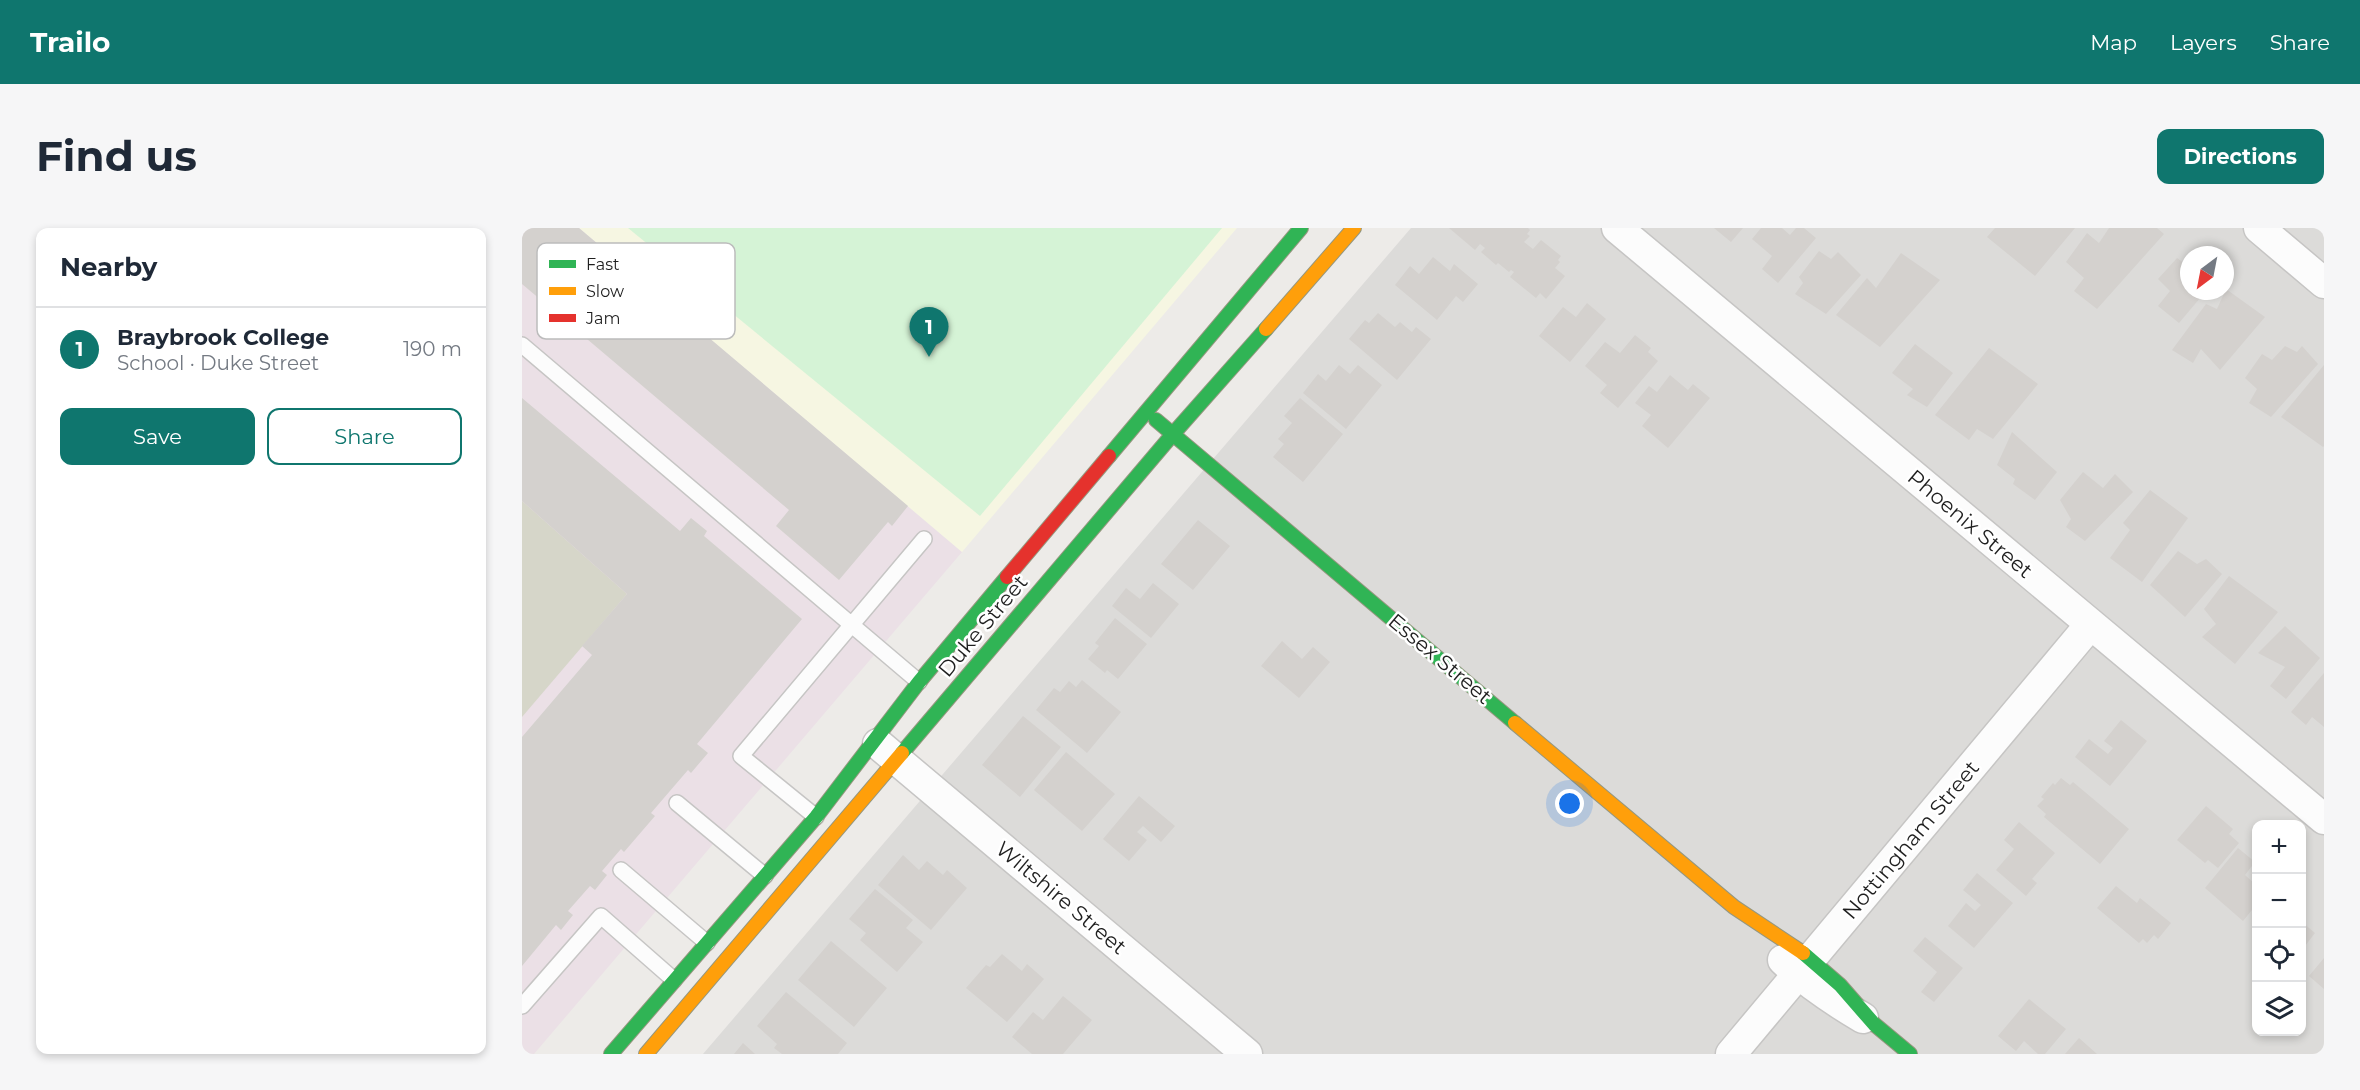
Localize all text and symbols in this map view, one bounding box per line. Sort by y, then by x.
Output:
text: Trailo [30,25,110,59]
text: Map [2090,30,2137,55]
text: Layers [2170,30,2237,55]
text: Share [2270,30,2330,55]
button: Directions [2157,129,2324,184]
text: Find us [36,130,197,182]
legend [537,243,735,339]
north arrow [2180,246,2234,300]
text: Nearby [60,251,157,283]
text: Fast [586,255,620,274]
text: Slow [586,282,624,301]
pin: 1 [910,308,948,357]
text: Jam [585,309,620,328]
text: Braybrook College [117,324,329,351]
text: 1 [76,337,83,361]
text: 190 m [403,337,462,361]
text: School · Duke Street [117,351,319,375]
button: Save [60,408,255,465]
button: Share [267,408,462,465]
street label: Phoenix Street [1903,464,2038,583]
street label: Duke Street [933,570,1032,682]
street label: Essex Street [1384,608,1497,709]
street label: Nottingham Street [1837,755,1984,924]
your location [1555,789,1584,818]
map controls [2252,820,2306,1036]
button: + [2252,820,2306,874]
street label: Wiltshire Street [991,836,1132,959]
button: − [2252,874,2306,928]
button: locate [2252,928,2306,982]
button: layers [2252,982,2306,1036]

